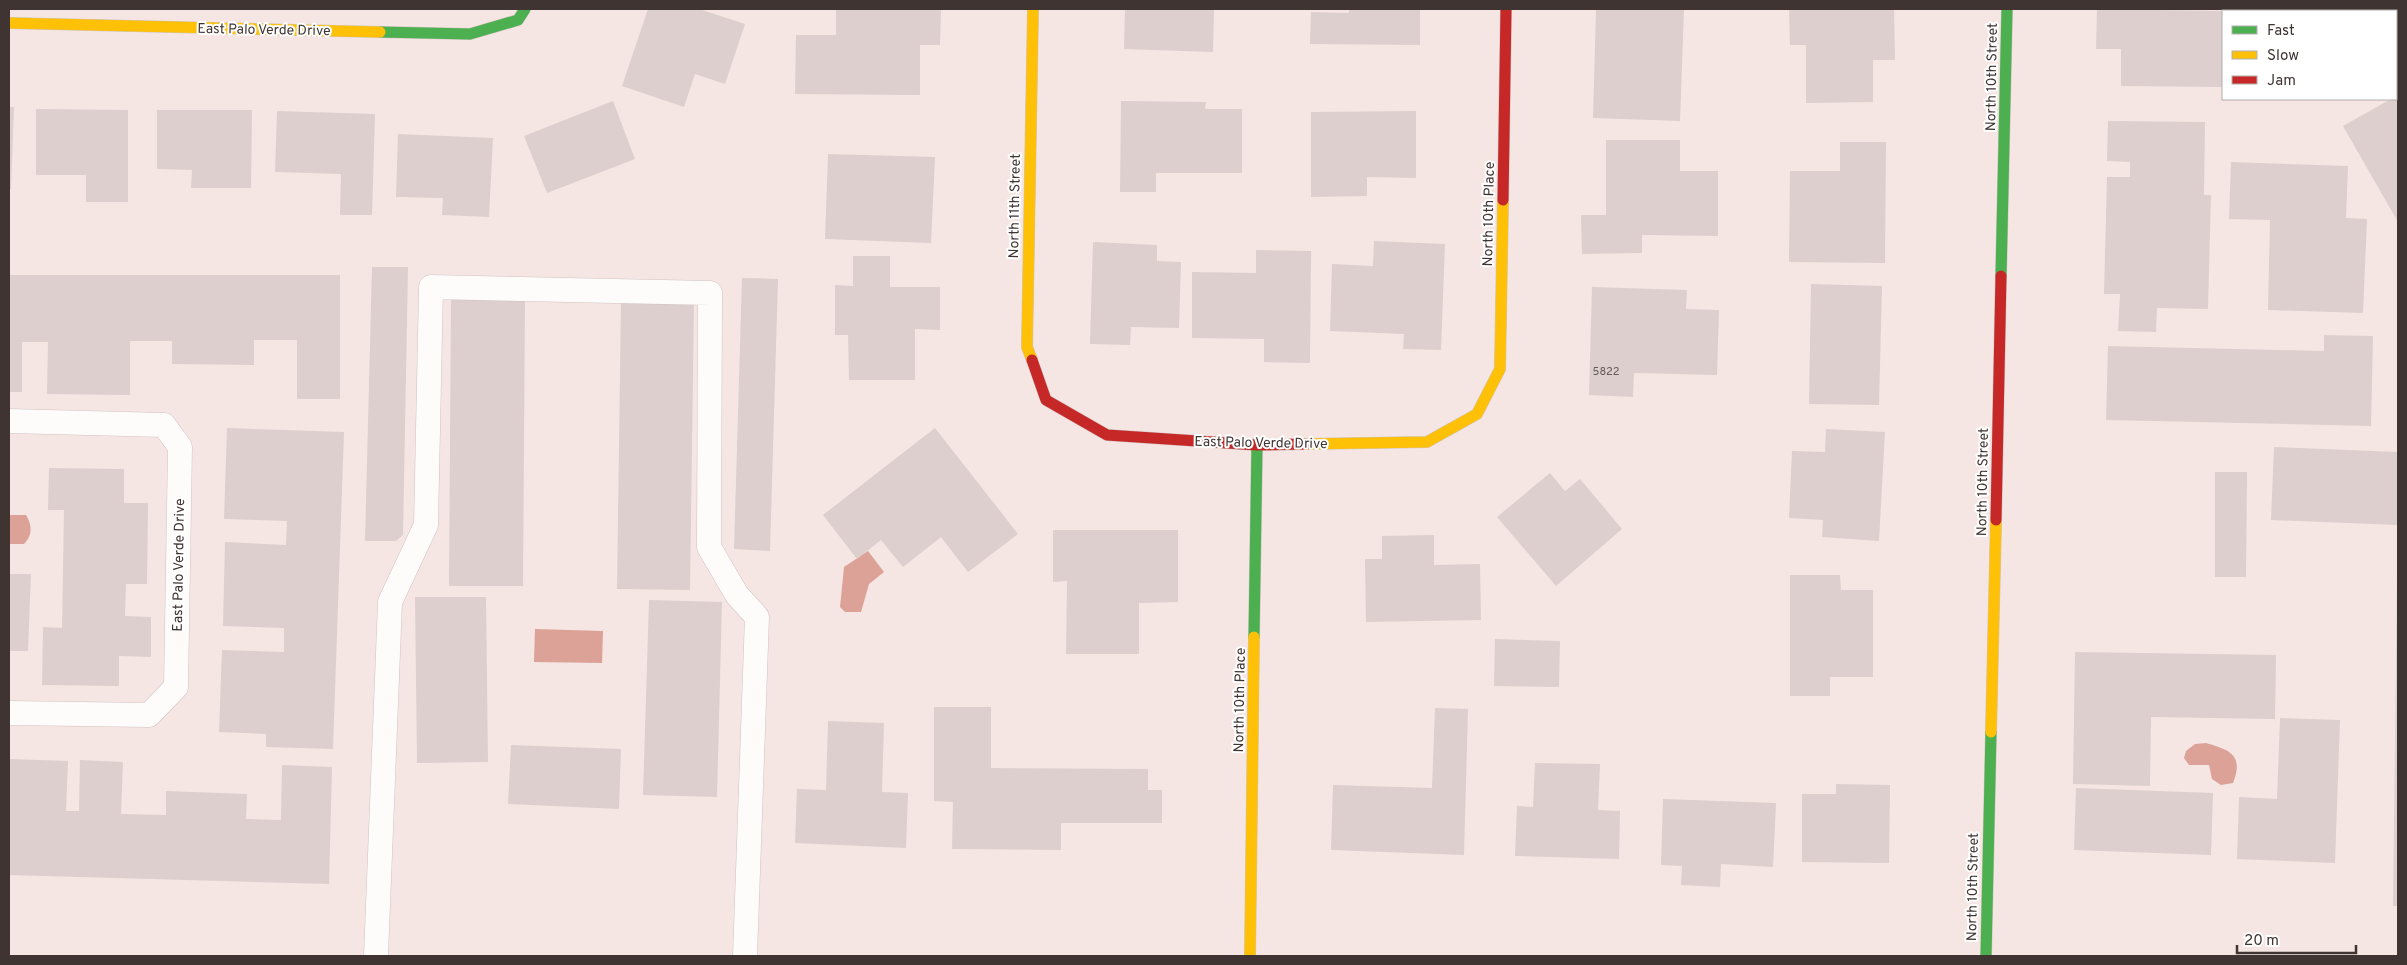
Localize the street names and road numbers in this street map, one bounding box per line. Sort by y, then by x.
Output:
street label: East Palo Verde Drive [197,21,331,40]
street label: North 10th Street [1983,23,2002,131]
street label: North 11th Street [1006,154,1025,259]
street label: North 10th Place [1480,162,1499,266]
street label: North 10th Street [1974,428,1993,536]
street label: East Palo Verde Drive [1194,434,1328,453]
street label: East Palo Verde Drive [170,498,189,632]
street label: North 10th Place [1231,648,1250,752]
street label: North 10th Street [1964,833,1983,941]

